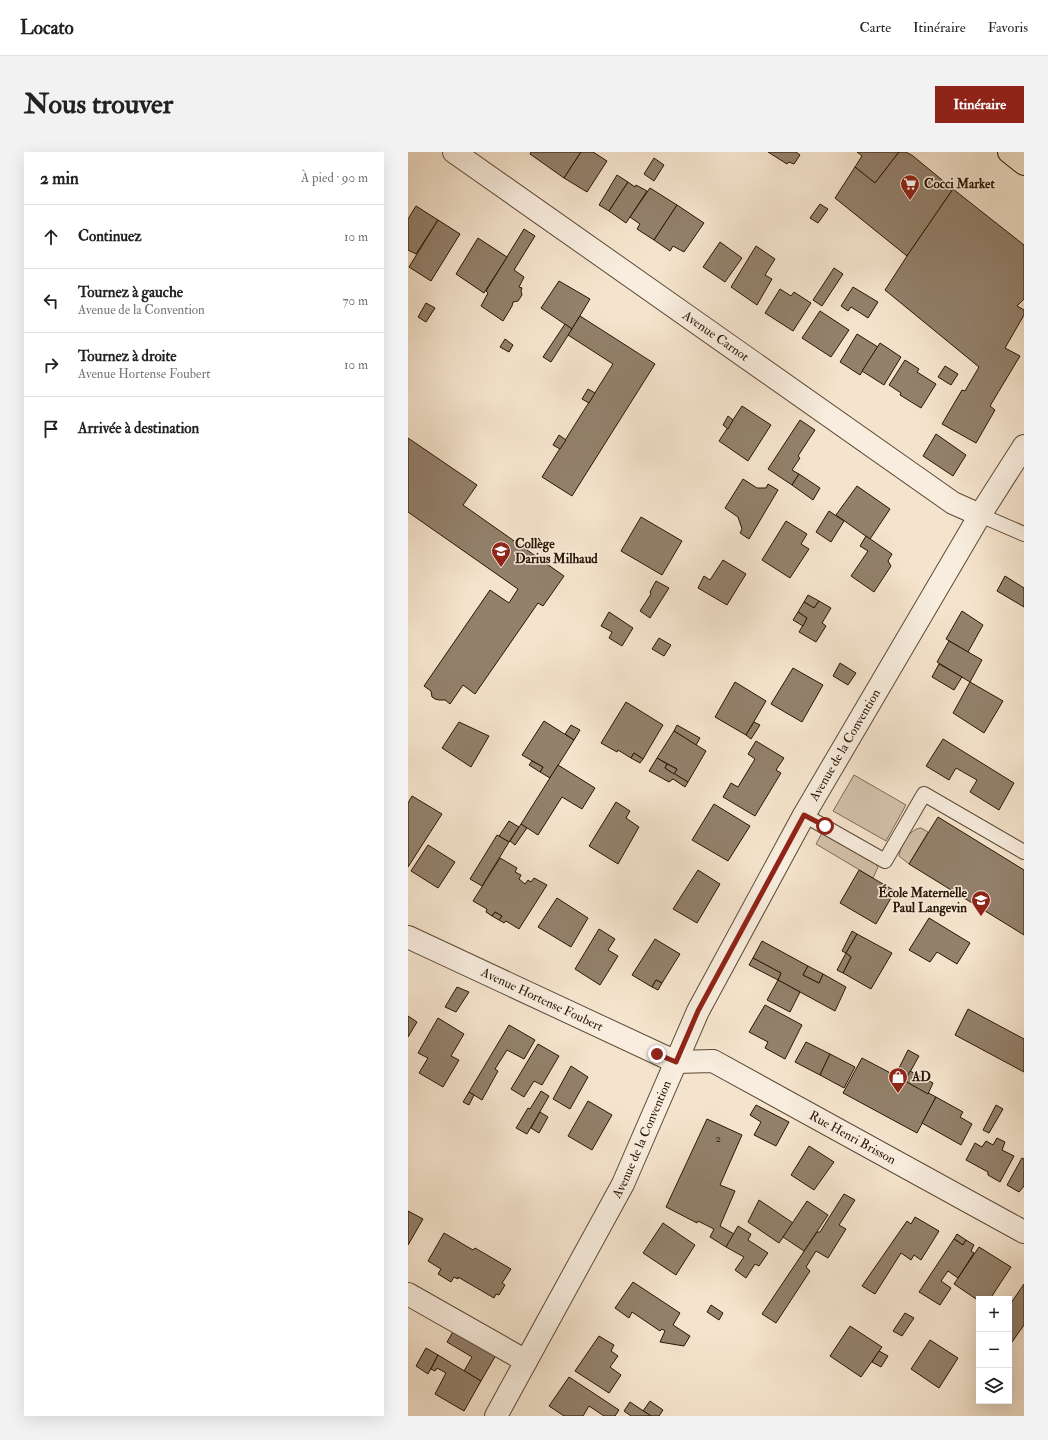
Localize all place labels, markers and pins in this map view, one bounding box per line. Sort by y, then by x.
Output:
supermarket icon: Cocci Market [899,173,921,201]
place label: Cocci Market [924,176,996,192]
place label: Collège Darius Milhaud [515,536,598,567]
school or university icon: Collège Darius Milhaud [490,540,512,568]
place label: École Maternelle Paul Langevin [878,883,968,917]
school or university icon: École Maternelle Paul Langevin [970,889,992,917]
shop icon: AD [887,1066,909,1094]
place label: AD [911,1069,931,1085]

